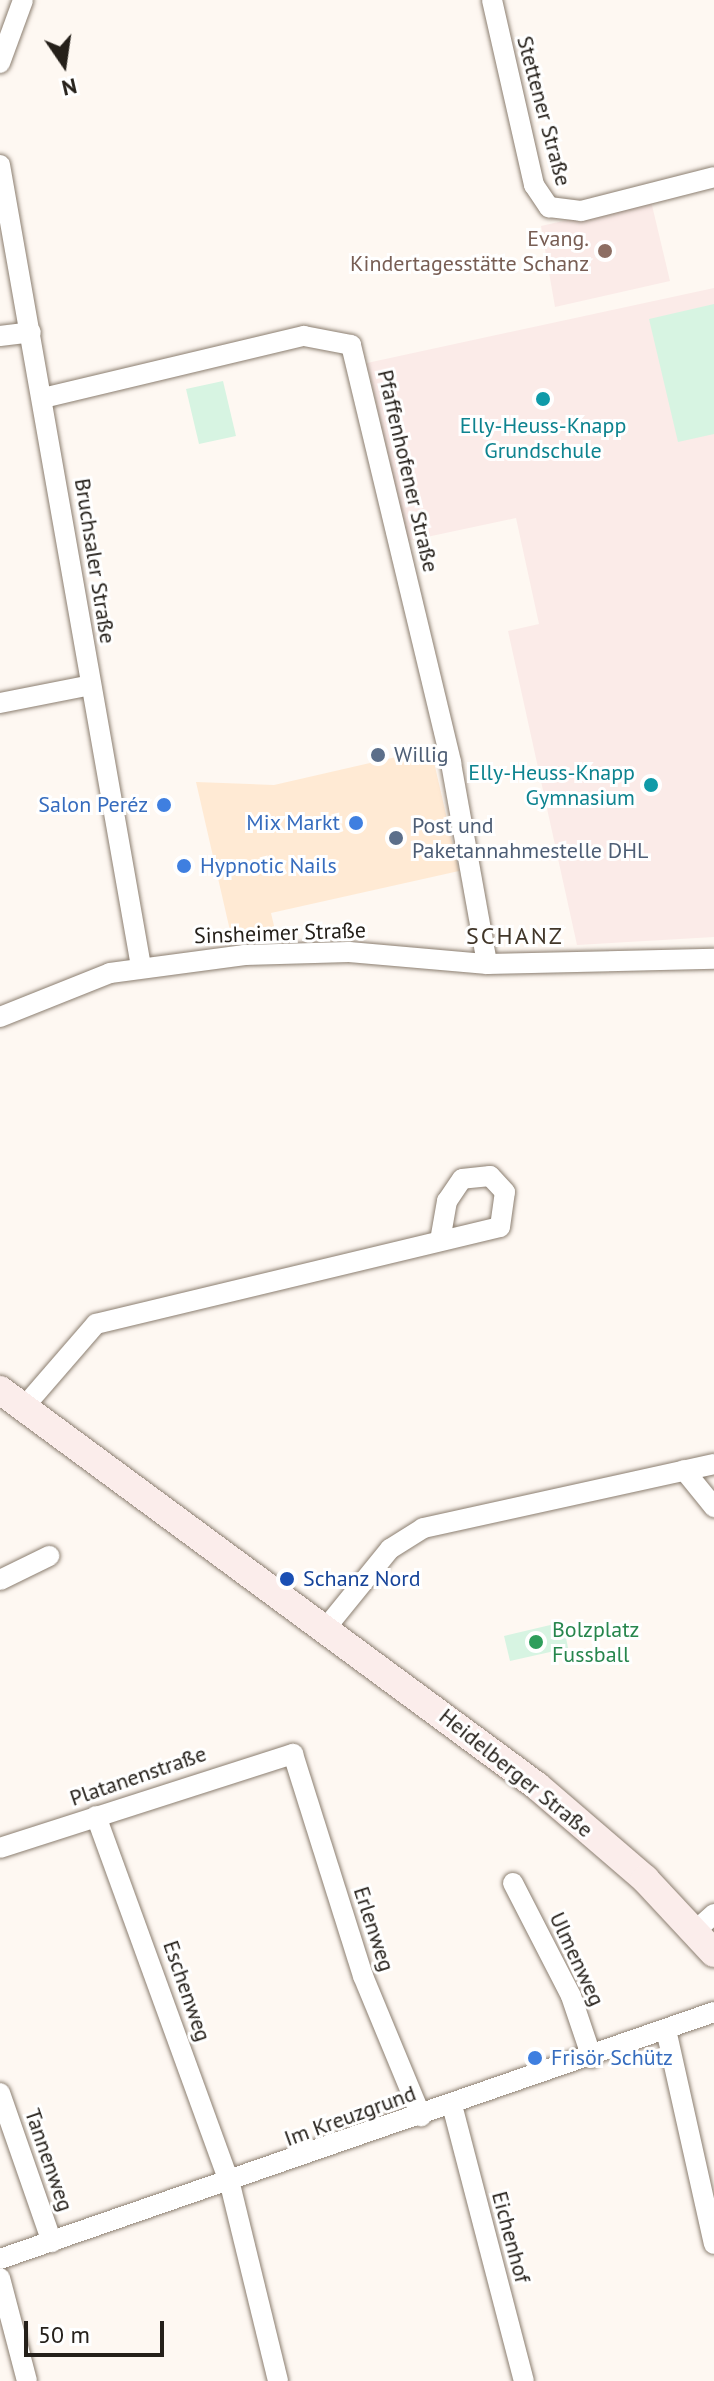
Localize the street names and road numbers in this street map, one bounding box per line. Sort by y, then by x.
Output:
street label: Stettener Straße [511,33,577,189]
street label: Pfaffenhofener Straße [372,367,444,575]
street label: Bruchsaler Straße [69,476,121,646]
street label: Sinsheimer Straße [194,917,366,949]
street label: Heidelberger Straße [434,1703,598,1843]
street label: Platanenstraße [66,1740,210,1812]
street label: Erlenweg [348,1883,400,1975]
street label: Ulmenweg [544,1908,610,2010]
street label: Eschenweg [157,1937,217,2045]
street label: Im Kreuzgrund [281,2080,419,2152]
street label: Tannenweg [19,2105,79,2215]
street label: Eichenhof [486,2188,536,2286]

